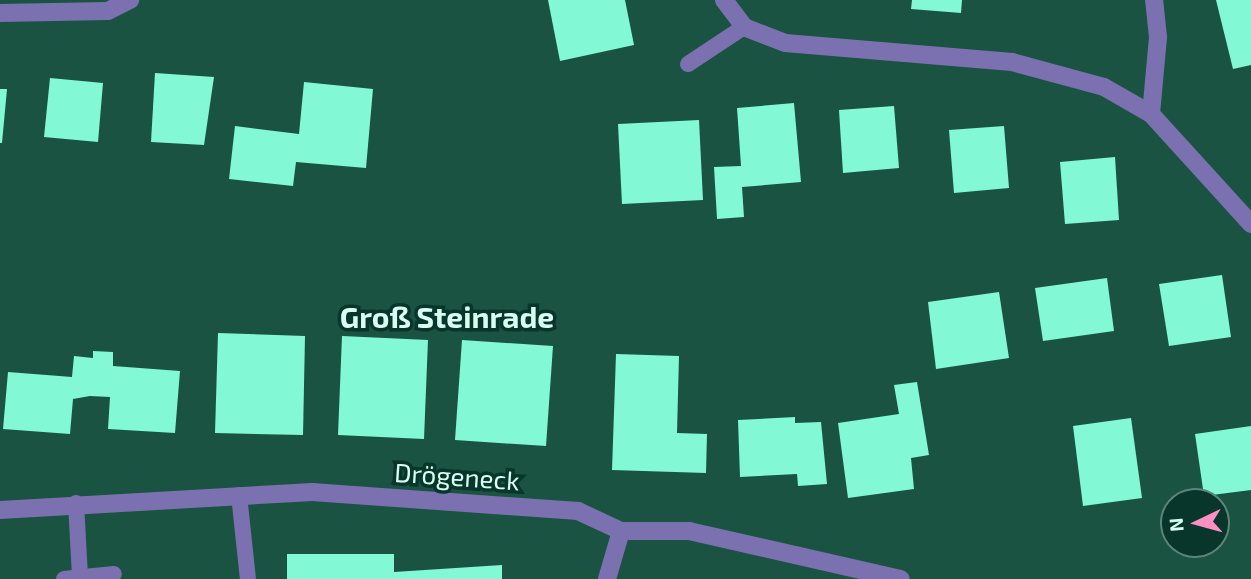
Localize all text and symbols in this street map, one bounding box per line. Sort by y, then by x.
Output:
district label: Groß Steinrade [340,298,554,334]
street label: Drögeneck [393,456,521,496]
north arrow [1160,488,1230,558]
text: N [1164,517,1188,533]

